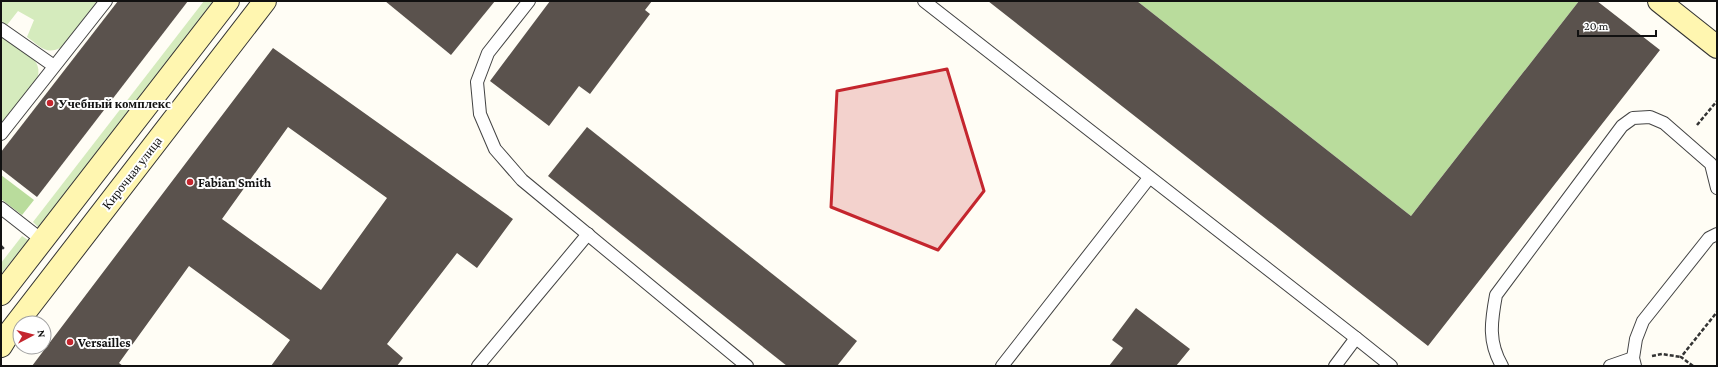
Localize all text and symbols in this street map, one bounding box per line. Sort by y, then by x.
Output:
scale bar [1578,12,1656,38]
text: 20 m [1584,19,1609,33]
place label: Учебный комплекс [58,96,171,111]
marker: Учебный комплекс [45,98,55,108]
street label: Кирочная улица [99,134,165,212]
place label: Fabian Smith [198,175,272,190]
marker: Fabian Smith [185,177,195,187]
north arrow [12,315,52,355]
text: N [36,329,48,339]
place label: Versailles [77,335,131,350]
marker: Versailles [65,337,75,347]

